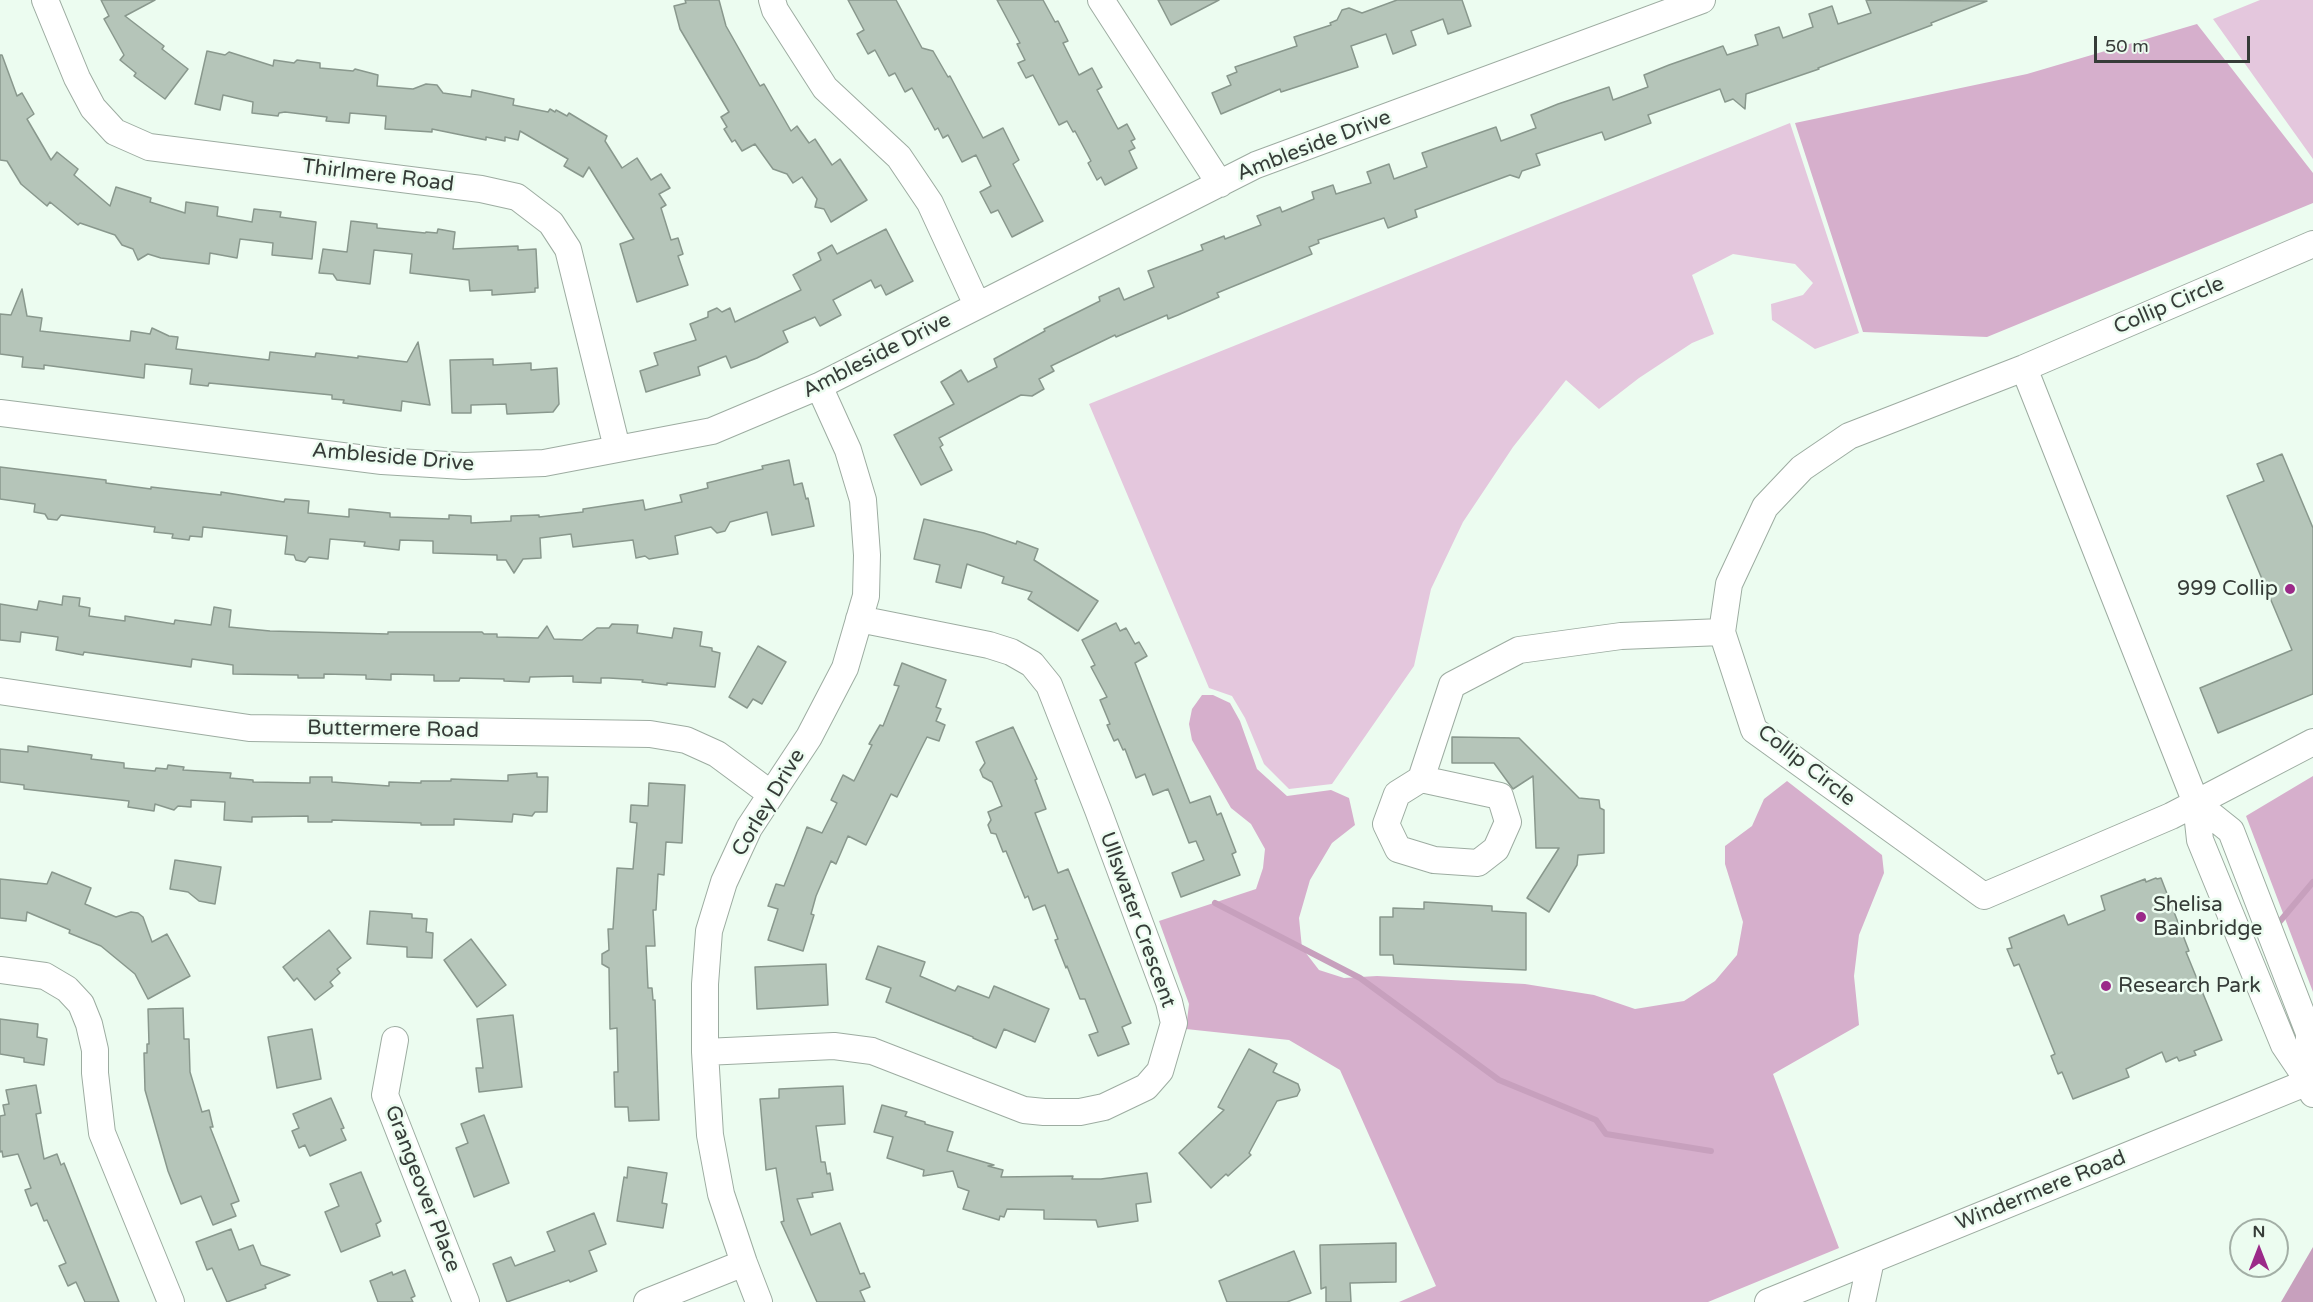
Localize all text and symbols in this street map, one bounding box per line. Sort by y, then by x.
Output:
scale bar [2097,24,2253,62]
text: 50 m [2105,35,2149,57]
street label: Ambleside Drive [1233,105,1395,187]
street label: Thirlmere Road [301,154,455,198]
street label: Collip Circle [2110,271,2228,341]
street label: Ambleside Drive [799,308,955,404]
street label: Ambleside Drive [311,438,475,478]
place label: 999 Collip [2177,576,2278,602]
marker: 999 Collip [2283,582,2297,596]
street label: Buttermere Road [307,716,479,744]
street label: Collip Circle [1752,720,1860,812]
street label: Corley Drive [727,745,811,861]
street label: Ullswater Crescent [1094,829,1180,1011]
place label: Shelisa Bainbridge [2153,892,2262,942]
marker: Shelisa Bainbridge [2134,910,2148,924]
place label: Research Park [2118,973,2261,999]
marker: Research Park [2099,979,2113,993]
street label: Grangeover Place [379,1102,465,1276]
street label: Windermere Road [1952,1145,2130,1237]
north arrow [2229,1218,2289,1278]
text: N [2253,1222,2265,1242]

